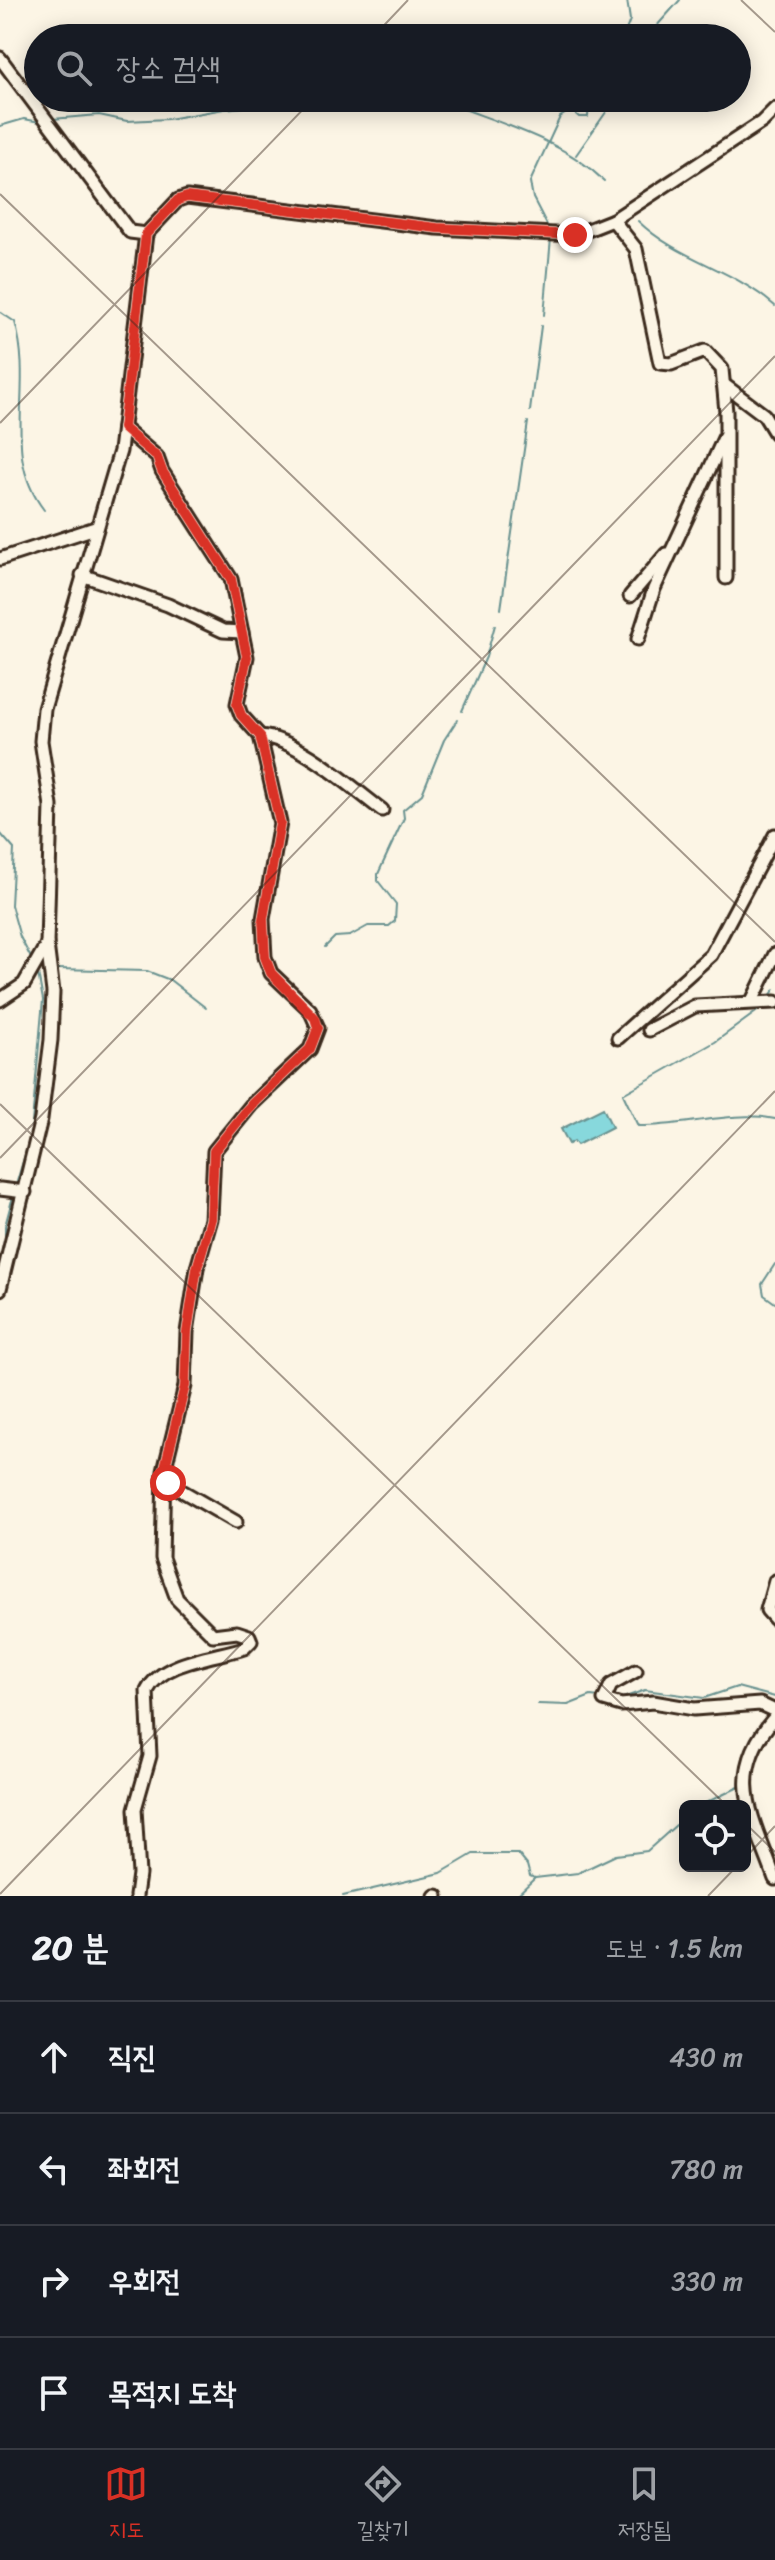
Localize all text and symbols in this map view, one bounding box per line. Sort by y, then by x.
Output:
search box [24,24,751,112]
text: 장소 검색 [116,41,220,95]
icon: search [52,46,96,90]
route end [557,217,593,253]
route start [150,1465,186,1501]
map controls [679,1800,751,1872]
button: locate [679,1800,751,1872]
text: 20 분 [32,1918,109,1978]
text: 도보 · 1.5 km [605,1925,743,1971]
text: 직진 [108,2030,156,2084]
text: 430 m [669,2034,743,2080]
icon: ahead [32,2035,76,2079]
text: 좌회전 [108,2142,180,2196]
text: 780 m [669,2146,743,2192]
icon: left [32,2147,76,2191]
text: 우회전 [108,2254,180,2308]
text: 330 m [671,2258,743,2304]
icon: right [32,2259,76,2303]
text: 목적지 도착 [108,2366,237,2420]
icon: arrive [32,2371,76,2415]
tab: 지도 [104,2462,148,2549]
tab: 길찾기 [356,2462,409,2549]
tab: 저장됨 [618,2462,671,2549]

